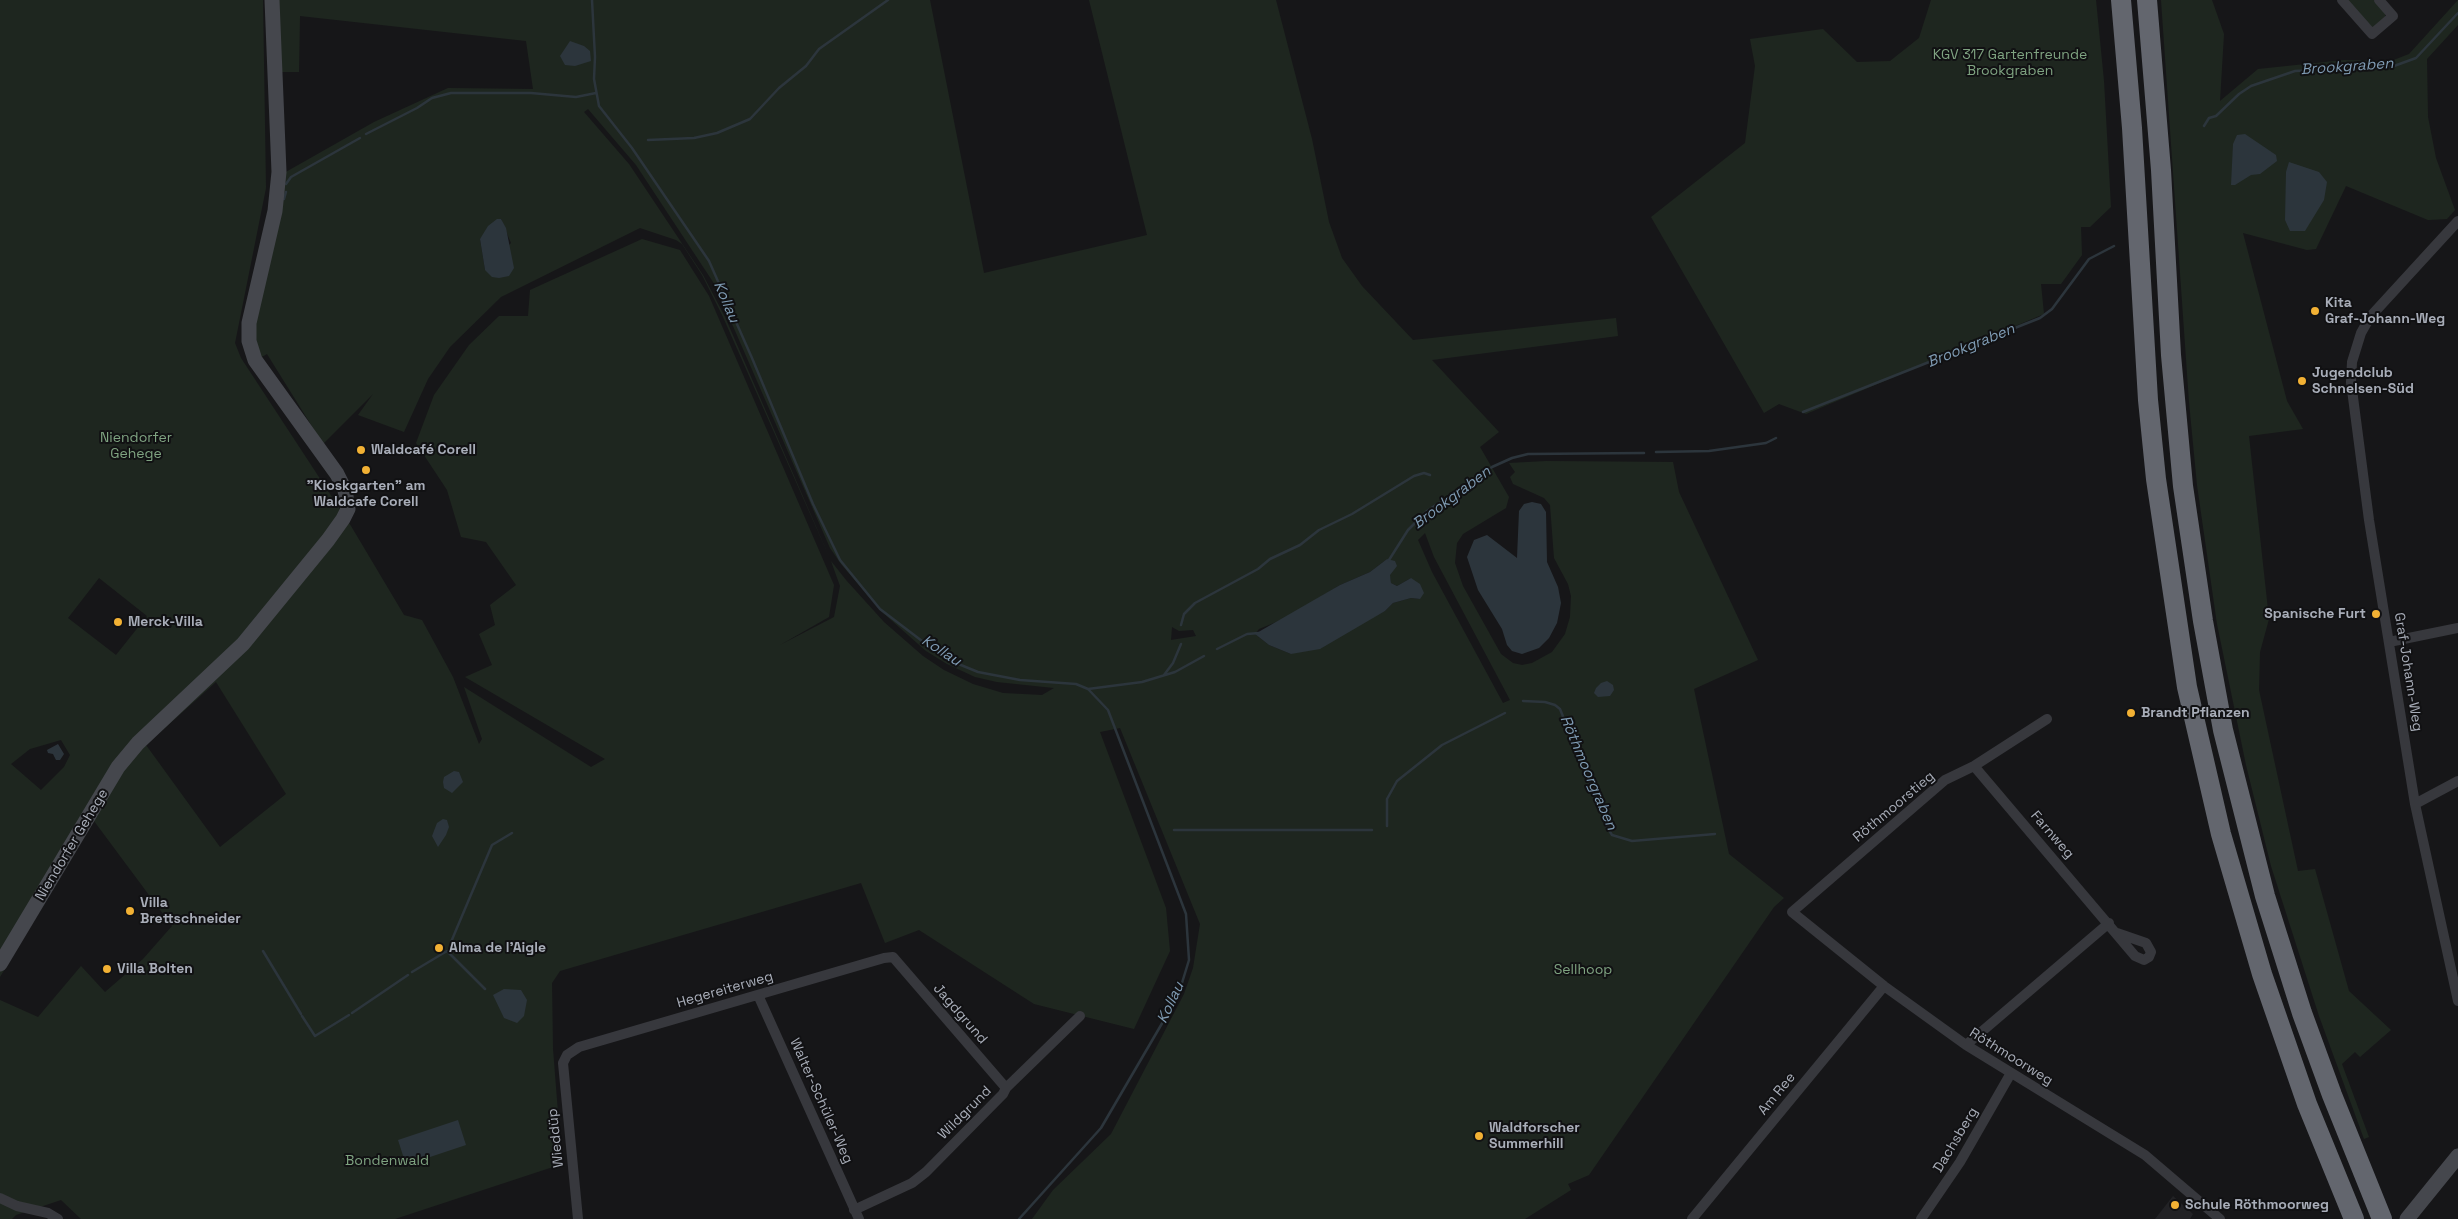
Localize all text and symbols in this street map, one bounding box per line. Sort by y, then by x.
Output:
park label: KGV 317 Gartenfreunde Brookgraben [1933,47,2087,80]
water label: Brookgraben [2300,55,2394,79]
water label: Kollau [709,279,743,325]
place label: Kita Graf-Johann-Weg [2325,295,2445,328]
marker: Kita Graf-Johann-Weg [2309,305,2321,317]
water label: Brookgraben [1925,320,2017,372]
place label: Jugendclub Schnelsen-Süd [2312,365,2414,398]
marker: Jugendclub Schnelsen-Süd [2296,375,2308,387]
park label: Niendorfer Gehege [100,430,172,462]
place label: Waldcafé Corell [371,442,476,458]
marker: Waldcafé Corell [355,444,367,456]
water label: Brookgraben [1409,463,1495,533]
marker: "Kioskgarten" am Waldcafe Corell [360,464,372,476]
place label: "Kioskgarten" am Waldcafe Corell [306,478,426,511]
place label: Spanische Furt [2264,606,2366,622]
marker: Spanische Furt [2370,608,2382,620]
street label: Graf-Johann-Weg [2390,611,2426,733]
place label: Merck-Villa [128,614,203,630]
marker: Merck-Villa [112,616,124,628]
water label: Kollau [918,632,964,670]
place label: Brandt Pflanzen [2141,705,2250,721]
marker: Brandt Pflanzen [2125,707,2137,719]
water label: Röthmoorgraben [1556,713,1620,833]
street label: Röthmoorstieg [1850,768,1938,846]
street label: Niendorfer Gehege [32,786,112,904]
street label: Farnweg [2027,808,2077,862]
place label: Villa Brettschneider [140,895,241,928]
marker: Villa Brettschneider [124,905,136,917]
place label: Alma de l'Aigle [449,940,546,956]
marker: Alma de l'Aigle [433,942,445,954]
place label: Villa Bolten [117,961,193,977]
park label: Sellhoop [1554,962,1612,978]
marker: Villa Bolten [101,963,113,975]
street label: Hegereiterweg [675,968,775,1012]
street label: Jagdgrund [929,980,991,1048]
water label: Kollau [1154,980,1188,1026]
street label: Röthmoorweg [1966,1025,2056,1089]
street label: Walter-Schüler-Weg [786,1036,856,1166]
street label: Am Ree [1755,1069,1799,1119]
street label: Wildgrund [935,1083,995,1143]
street label: Dachsberg [1930,1104,1982,1176]
street label: Wieddüp [545,1107,567,1169]
place label: Waldforscher Summerhill [1489,1120,1580,1152]
marker: Waldforscher Summerhill [1473,1130,1485,1142]
park label: Bondenwald [345,1153,429,1169]
place label: Schule Röthmoorweg [2185,1197,2329,1213]
marker: Schule Röthmoorweg [2169,1199,2181,1211]

